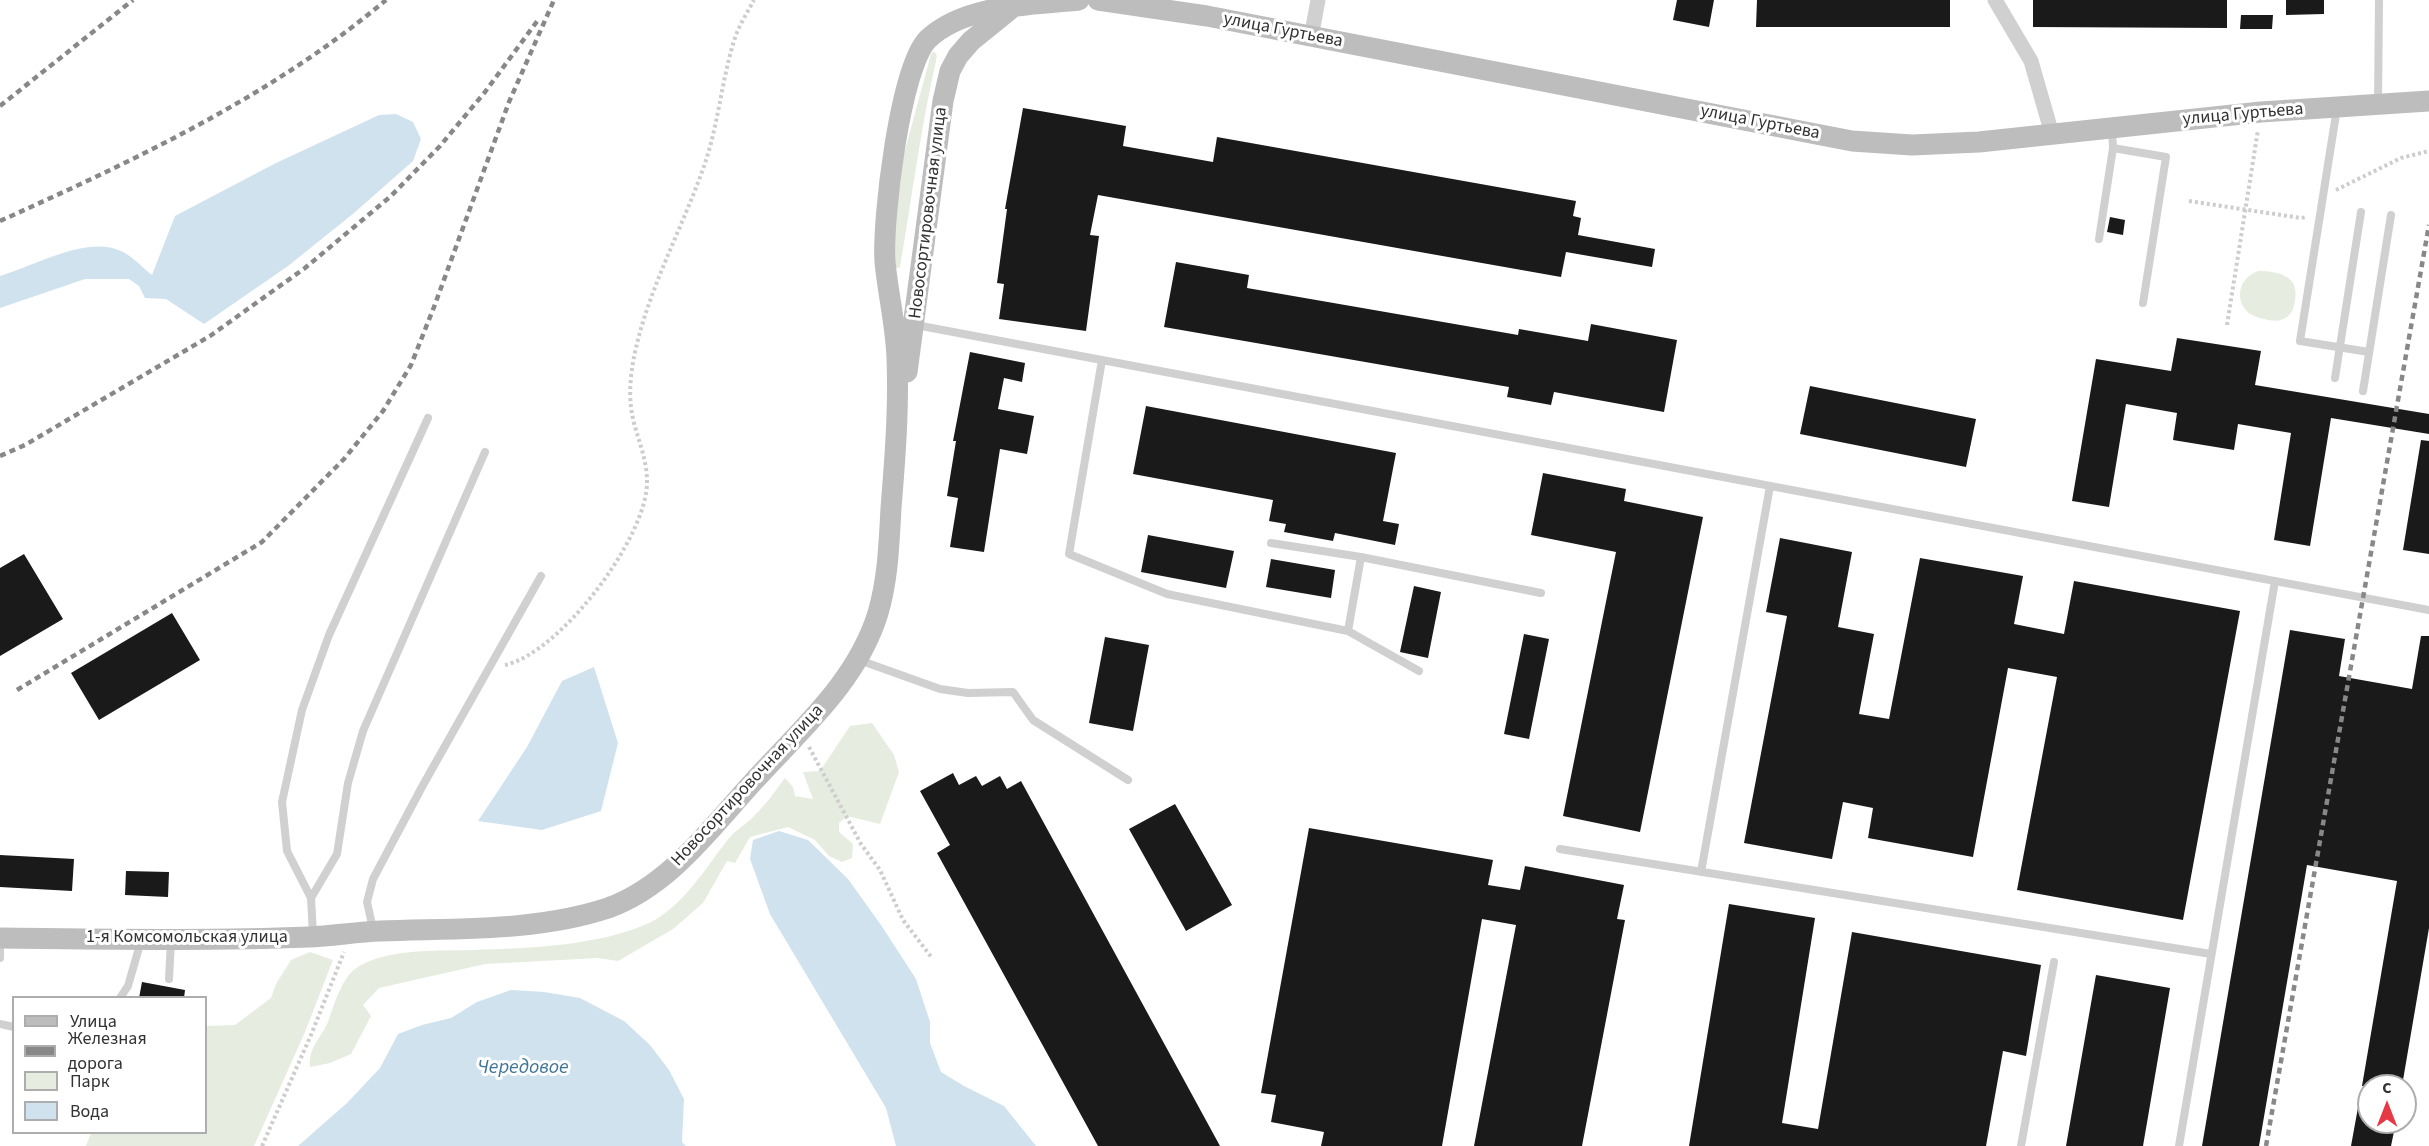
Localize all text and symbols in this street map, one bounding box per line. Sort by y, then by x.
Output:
street label: улица Гуртьева [1221,9,1345,53]
street label: улица Гуртьева [2182,99,2304,131]
street label: улица Гуртьева [1698,101,1822,145]
street label: Новосортировочная улица [905,106,953,320]
street label: Новосортировочная улица [667,701,829,871]
street label: 1-я Комсомольская улица [86,927,288,949]
legend [12,996,207,1134]
text: Улица [70,1009,117,1034]
text: Железная дорога [68,1026,147,1076]
water label: Чередовое [477,1057,569,1081]
text: Парк [70,1069,110,1094]
north arrow [2357,1074,2417,1134]
text: С [2382,1077,2392,1099]
text: Вода [70,1099,109,1124]

